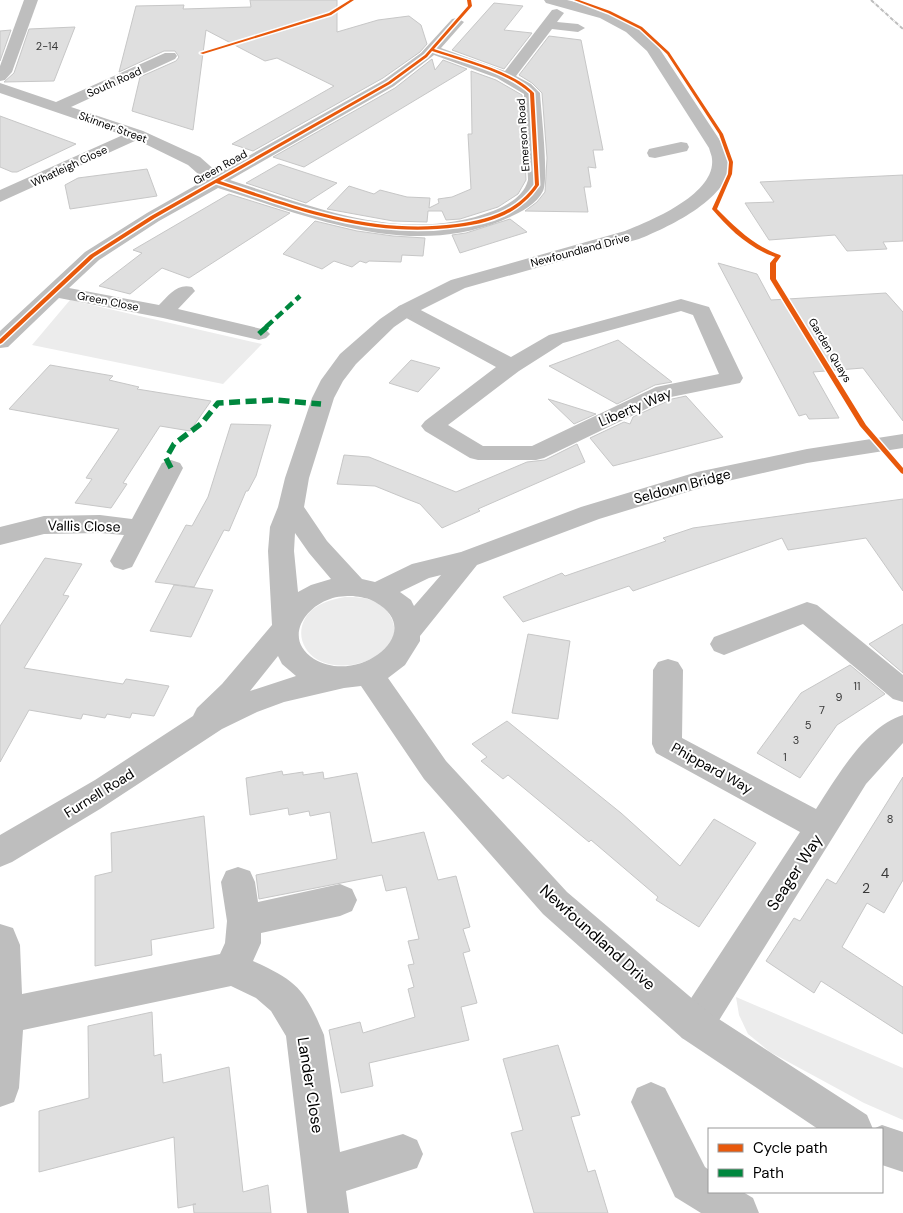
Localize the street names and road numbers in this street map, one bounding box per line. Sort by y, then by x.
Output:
street label: South Road [84,64,144,100]
street label: Emerson Road [513,98,533,172]
street label: Skinner Street [77,108,149,146]
street label: Whatleigh Close [29,142,109,190]
street label: Green Road [191,146,250,188]
street label: Newfoundland Drive [529,230,631,270]
street label: Green Close [76,288,140,314]
street label: Garden Quays [805,315,855,385]
street label: Liberty Way [596,383,674,430]
street label: Seldown Bridge [632,464,733,508]
street label: Vallis Close [47,516,121,536]
street label: Phippard Way [668,738,756,798]
street label: Furnell Road [61,764,137,822]
street label: Seager Way [762,830,827,914]
street label: Newfoundland Drive [535,880,660,995]
street label: Lander Close [293,1035,328,1135]

